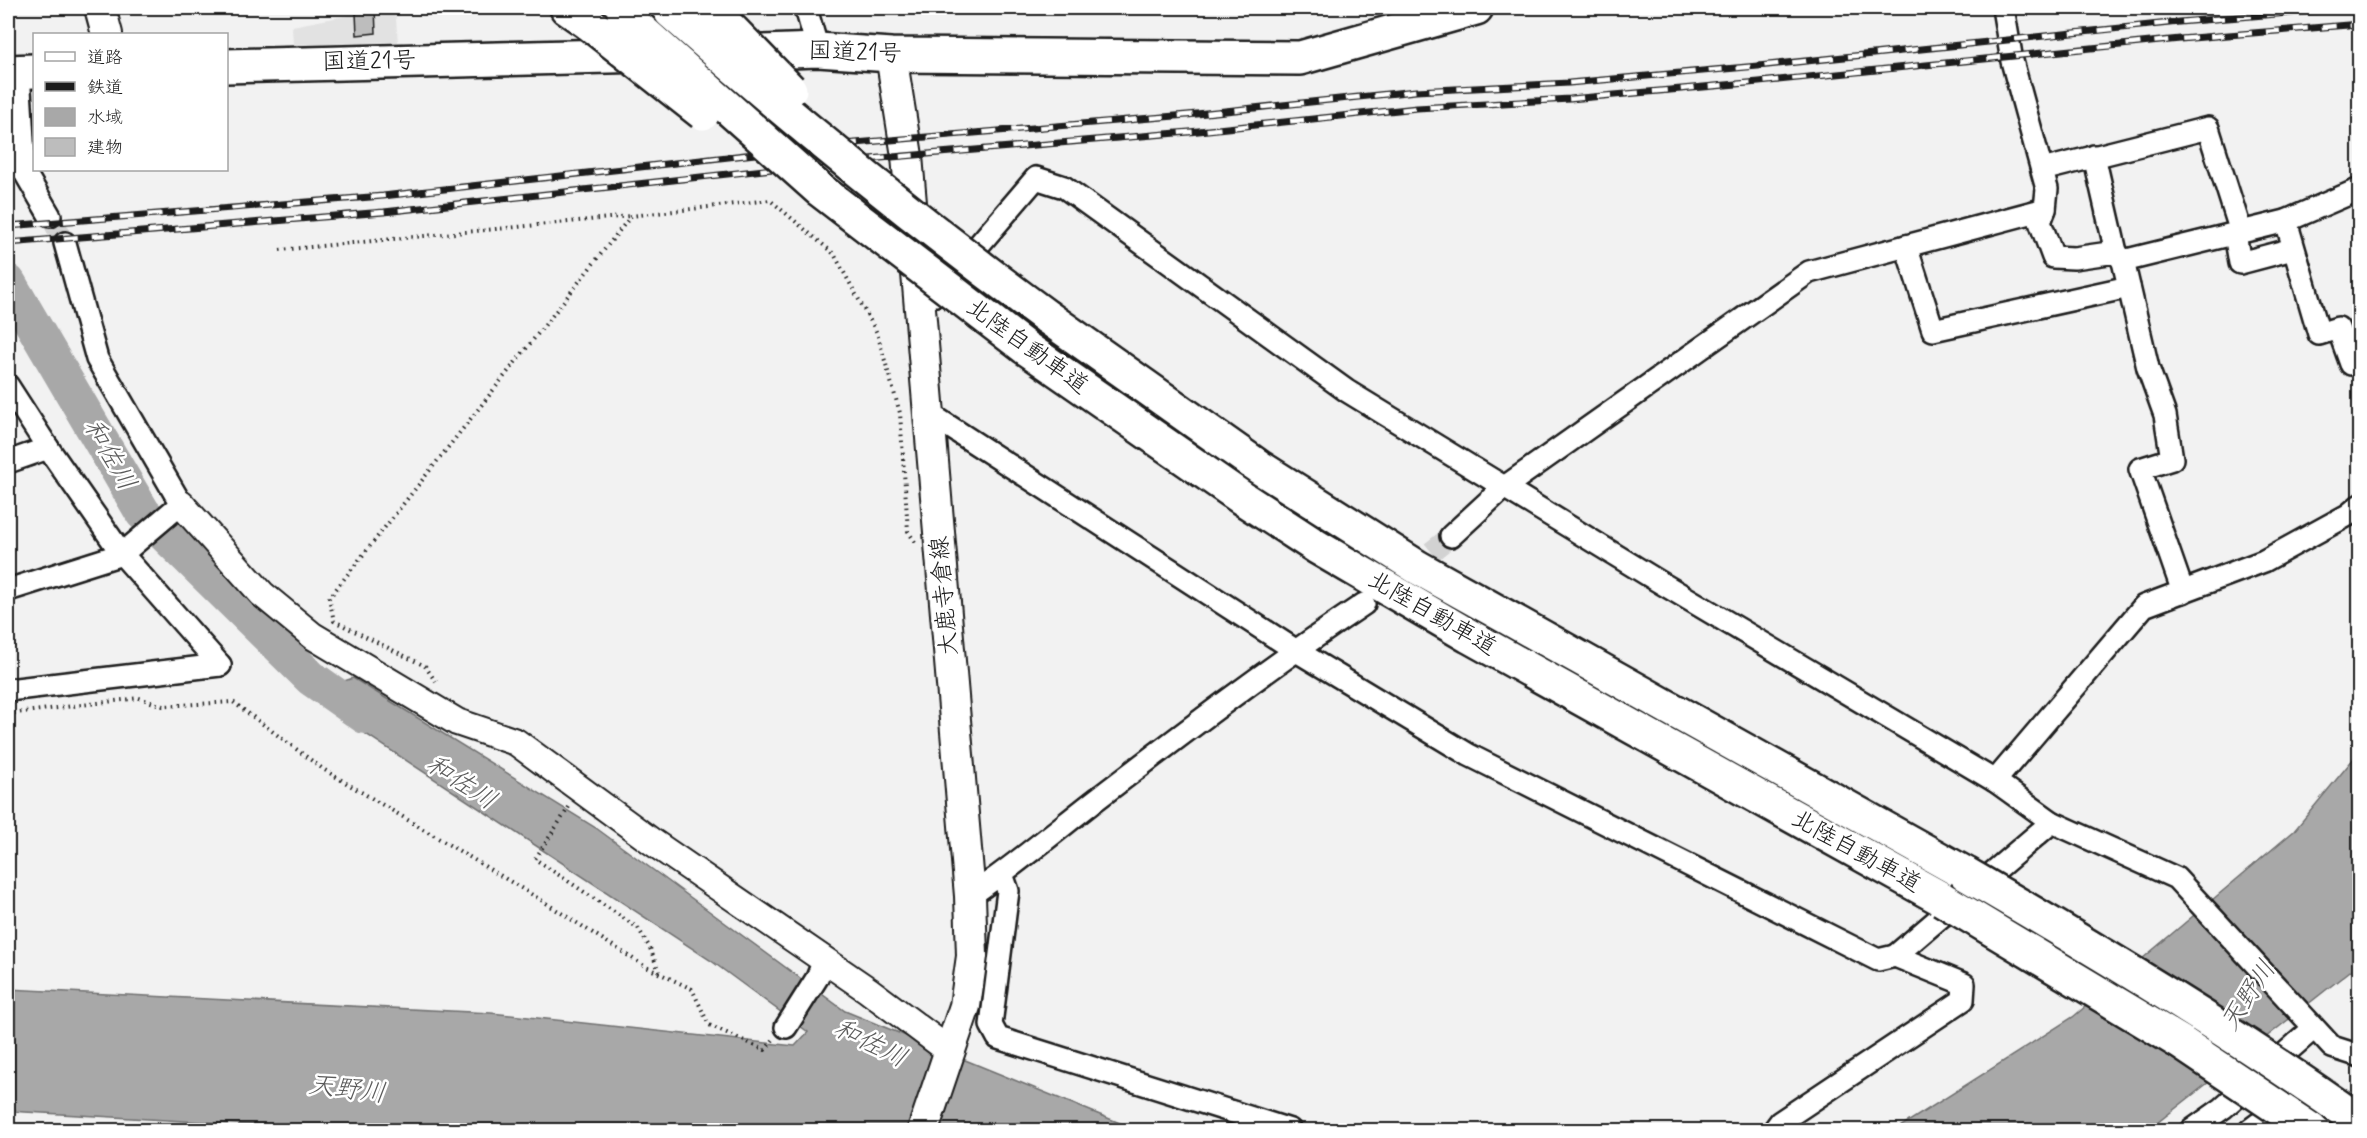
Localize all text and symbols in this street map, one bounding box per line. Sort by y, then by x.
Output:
legend [33,33,228,171]
street label: 国道21号 [807,36,903,70]
text: 道路 [87,46,123,70]
street label: 国道21号 [322,46,416,78]
text: 鉄道 [87,76,123,100]
text: 水域 [87,106,123,130]
text: 建物 [87,136,123,160]
street label: 北陸自動車道 [960,292,1094,402]
water label: 和佐川 [75,413,143,497]
street label: 大鹿寺倉線 [924,535,966,657]
street label: 北陸自動車道 [1362,565,1502,663]
water label: 和佐川 [419,747,503,819]
street label: 北陸自動車道 [1786,804,1926,900]
water label: 天野川 [2213,954,2285,1038]
water label: 和佐川 [827,1012,913,1076]
water label: 天野川 [306,1068,388,1112]

